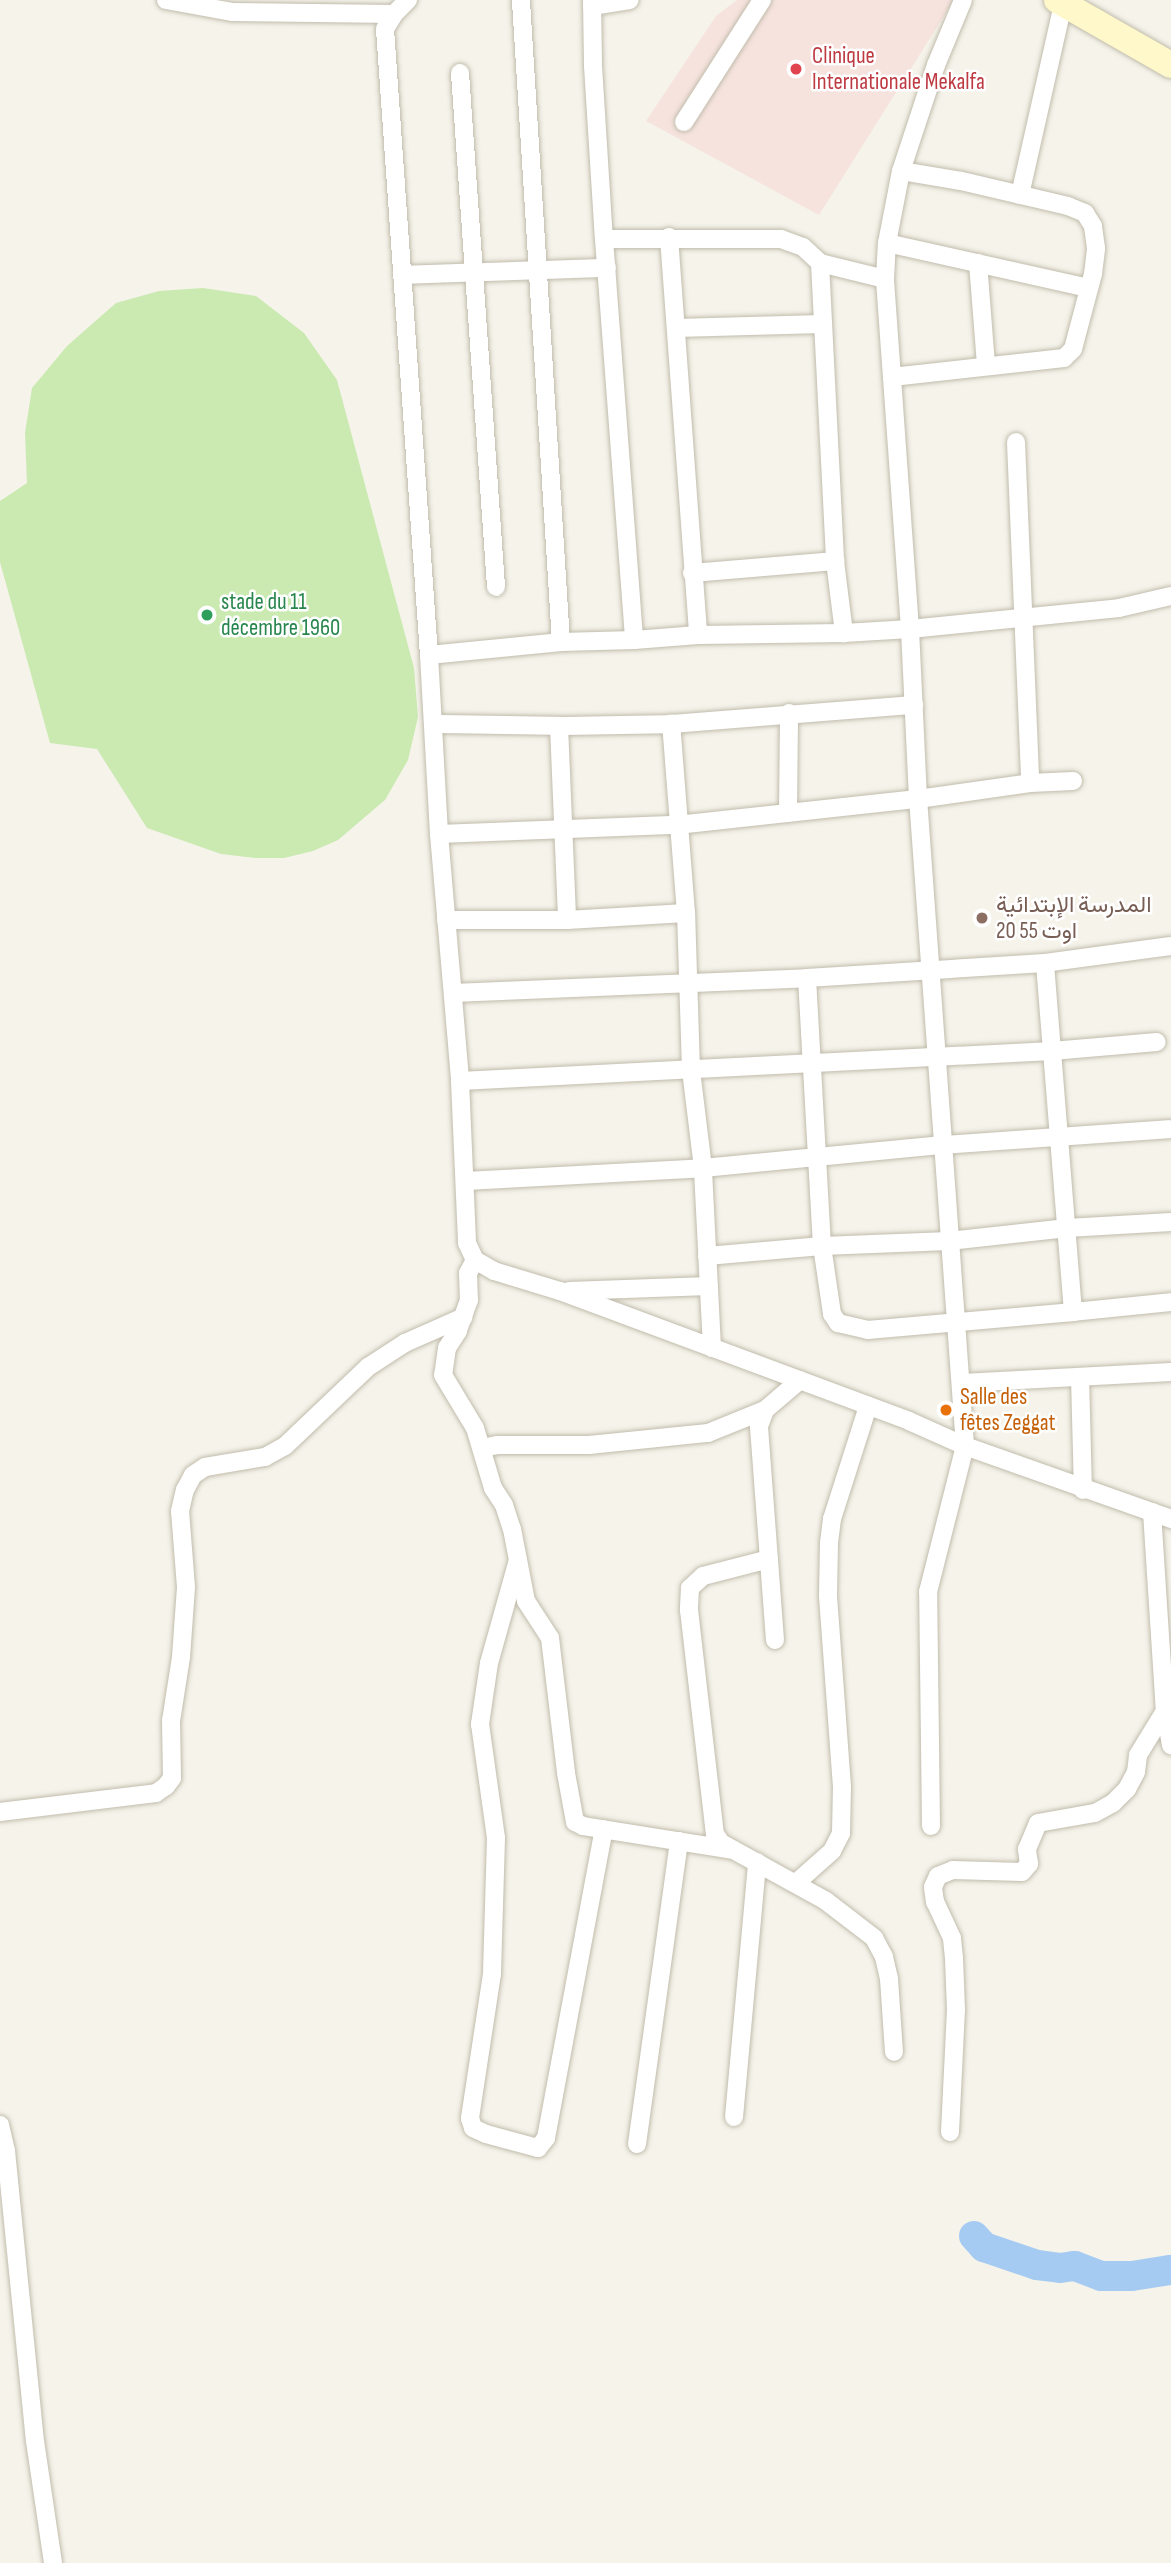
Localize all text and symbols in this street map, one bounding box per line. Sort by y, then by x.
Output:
place label: Clinique Internationale Mekalfa [812,42,985,96]
marker: Clinique Internationale Mekalfa [786,59,806,79]
place label: stade du 11 décembre 1960 [221,588,340,642]
marker: stade du 11 décembre 1960 [199,607,215,623]
place label: المدرسة الإبتدائية 20 اوت 55 [996,891,1151,945]
marker: المدرسة الإبتدائية 20 اوت 55 [974,910,990,926]
place label: Salle des fêtes Zeggat [960,1383,1056,1437]
marker: Salle des fêtes Zeggat [938,1402,954,1418]

